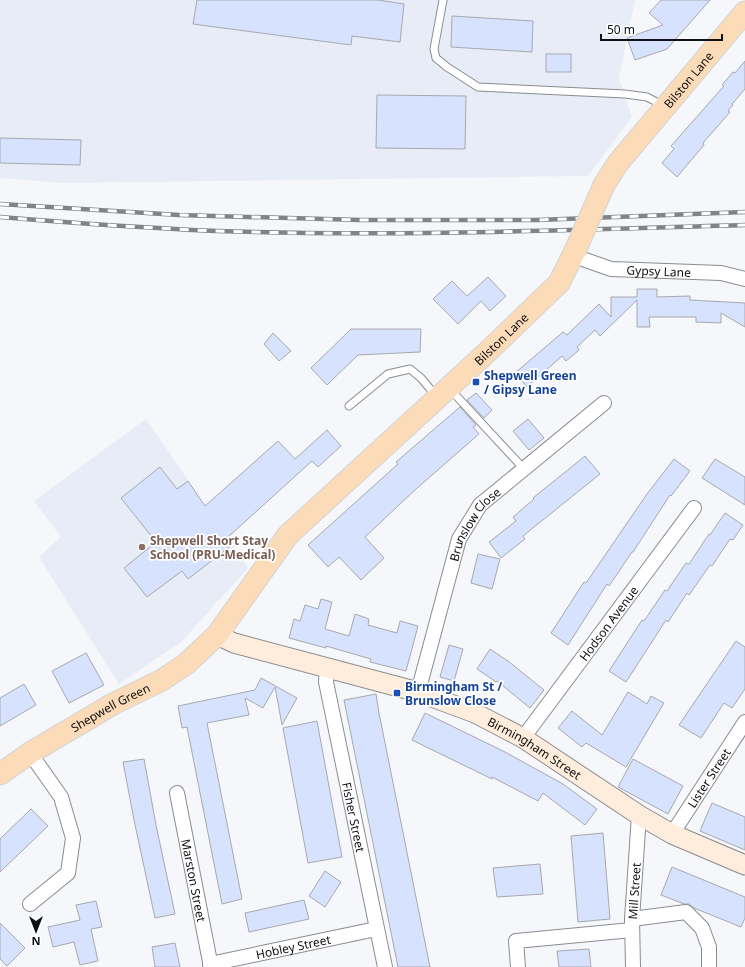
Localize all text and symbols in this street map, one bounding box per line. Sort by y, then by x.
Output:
scale bar [601,16,722,42]
text: 50 m [607,21,635,38]
street label: Bilston Lane [659,48,717,112]
street label: Gypsy Lane [626,261,692,280]
street label: Bilston Lane [470,309,532,369]
place label: Shepwell Green / Gipsy Lane [484,367,577,398]
marker: Shepwell Green / Gipsy Lane [471,377,481,387]
street label: Brunslow Close [445,483,504,563]
place label: Shepwell Short Stay School (PRU-Medical) [150,532,275,563]
marker: Shepwell Short Stay School (PRU-Medical) [137,542,147,552]
street label: Hodson Avenue [575,582,642,664]
place label: Birmingham St / Brunslow Close [405,678,502,709]
street label: Shepwell Green [67,679,153,736]
marker: Birmingham St / Brunslow Close [392,688,402,698]
street label: Birmingham Street [485,713,585,783]
street label: Lister Street [683,744,735,811]
street label: Fisher Street [338,781,370,854]
street label: Marston Street [178,837,211,924]
street label: Mill Street [623,861,644,920]
north arrow [16,911,56,951]
street label: Hobley Street [254,930,333,963]
text: N [32,934,40,949]

